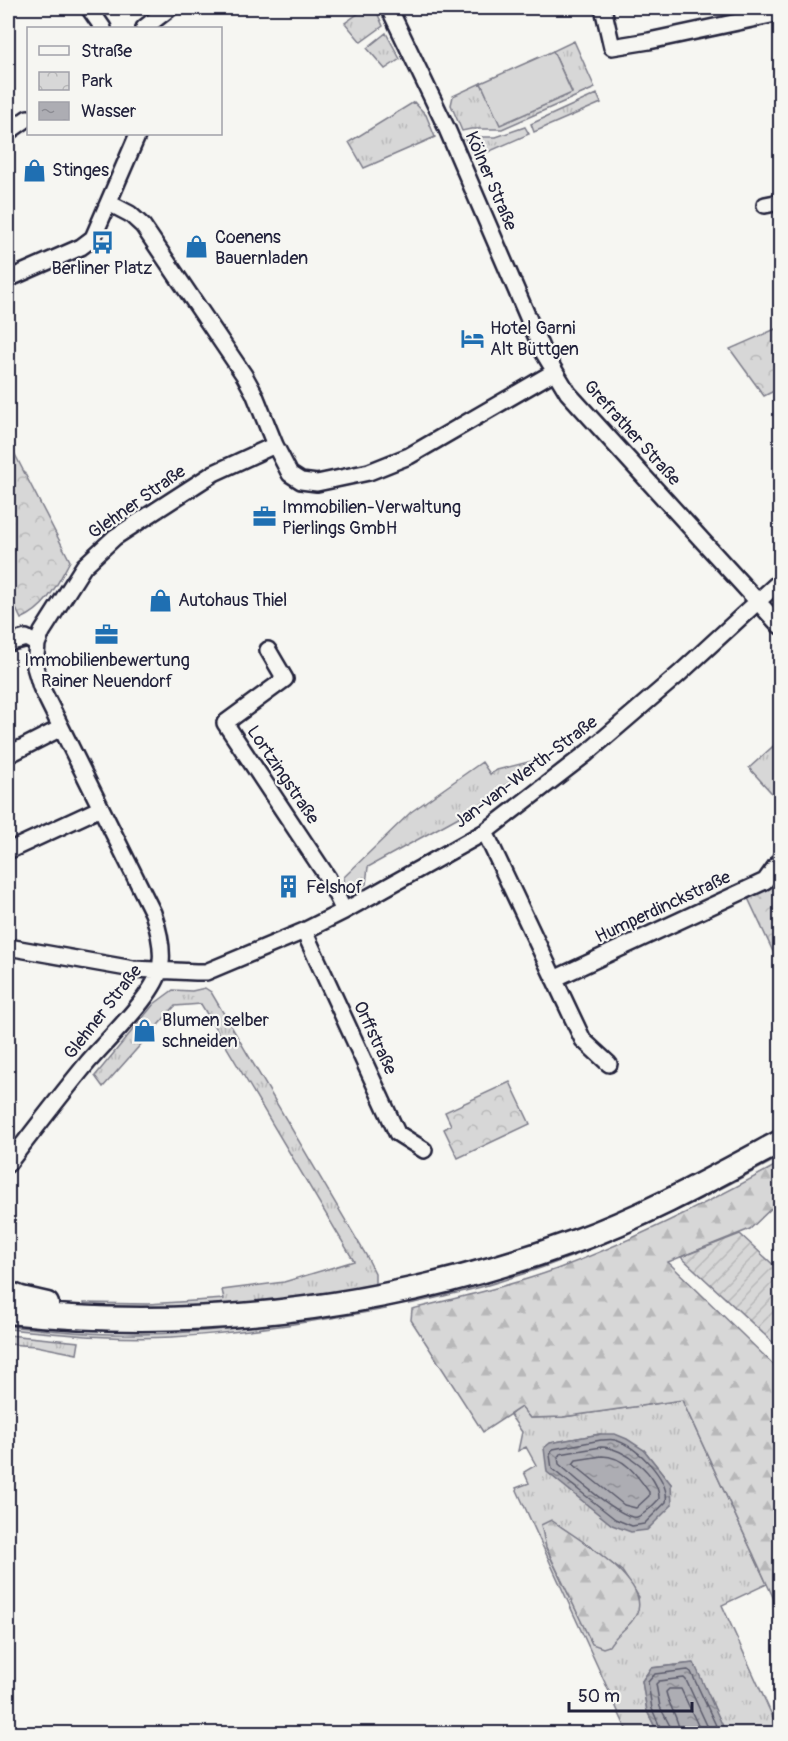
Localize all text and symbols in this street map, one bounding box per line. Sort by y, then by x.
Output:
legend [27,27,222,135]
text: Straße [81,40,132,63]
text: Park [81,70,113,93]
text: Wasser [81,100,137,123]
street label: Kölner Straße [460,128,522,234]
shop icon: Stinges [21,157,47,183]
place label: Stinges [52,159,109,182]
place label: Coenens Bauernladen [215,226,308,270]
bus stop icon: Berliner Platz [89,229,115,255]
shop icon: Coenens Bauernladen [184,234,210,260]
place label: Berliner Platz [52,257,152,280]
place label: Hotel Garni Alt Büttgen [490,317,579,361]
hotel icon: Hotel Garni Alt Büttgen [459,325,485,351]
street label: Grefrather Straße [578,375,686,491]
street label: Glehner Straße [84,460,190,544]
place label: Immobilien-Verwaltung Pierlings GmbH [282,496,461,540]
office icon: Immobilien-Verwaltung Pierlings GmbH [251,504,277,530]
shop icon: Autohaus Thiel [147,587,173,613]
place label: Autohaus Thiel [178,589,287,612]
office icon: Immobilienbewertung Rainer Neuendorf [94,621,120,647]
place label: Immobilienbewertung Rainer Neuendorf [24,649,190,693]
street label: Jan-van-Werth-Straße [450,711,602,833]
street label: Lortzingstraße [242,721,324,829]
street label: Humperdinckstraße [592,866,734,948]
building icon: Felshof [275,874,301,900]
place label: Felshof [306,876,364,899]
street label: Glehner Straße [59,960,147,1064]
street label: Orffstraße [348,998,402,1078]
place label: Blumen selber schneiden [162,1009,269,1053]
shop icon: Blumen selber schneiden [131,1017,157,1043]
scale bar [569,1675,692,1713]
text: 50 m [578,1685,620,1708]

